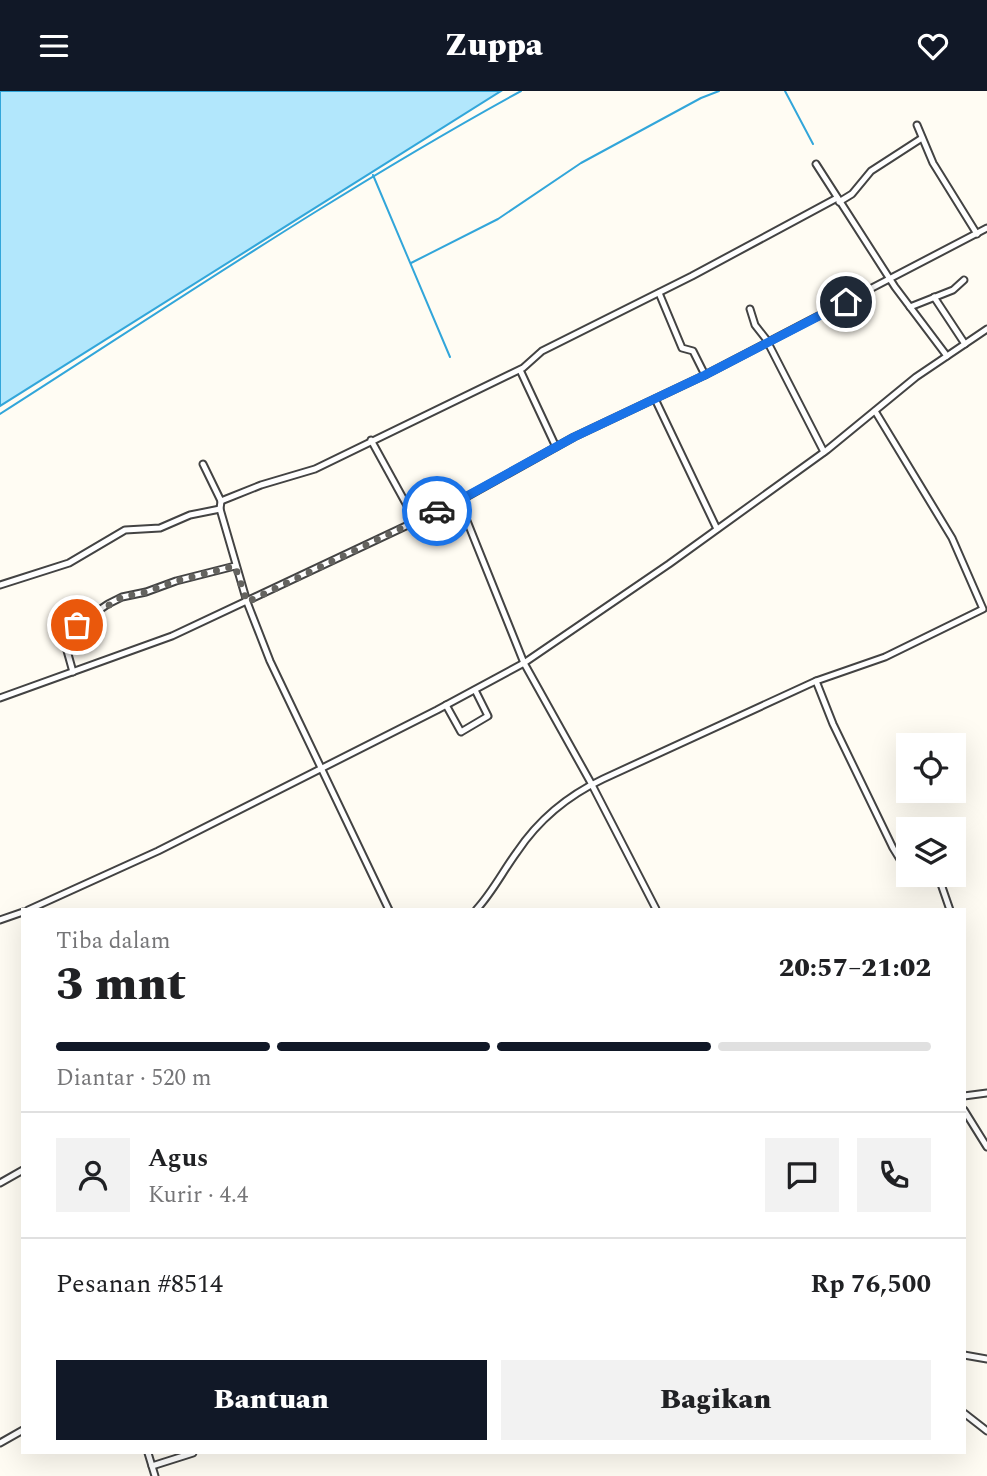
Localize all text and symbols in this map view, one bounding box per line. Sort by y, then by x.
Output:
text: Zuppa [444,21,543,70]
icon: menu [35,27,73,65]
icon: heart [914,27,952,65]
pin [816,272,876,332]
icon: home [827,283,865,321]
courier [402,476,472,546]
icon: car [418,492,456,530]
pin [47,595,107,655]
icon: bag [58,606,96,644]
map controls [896,733,966,887]
button: locate [896,733,966,803]
button: layers [896,817,966,887]
text: Tiba dalam [56,924,170,959]
text: 20:57–21:02 [779,948,931,988]
text: 3 mnt [56,950,186,1020]
text: Diantar · 520 m [56,1061,211,1096]
button: person [56,1138,130,1212]
text: Agus [148,1138,208,1178]
button: chat [765,1138,839,1212]
button: phone [857,1138,931,1212]
text: Kurir · 4.4 [148,1178,248,1213]
text: Pesanan #8514 [56,1264,223,1304]
text: Rp 76,500 [810,1264,931,1304]
button: Bantuan [56,1360,487,1440]
button: Bagikan [501,1360,931,1440]

